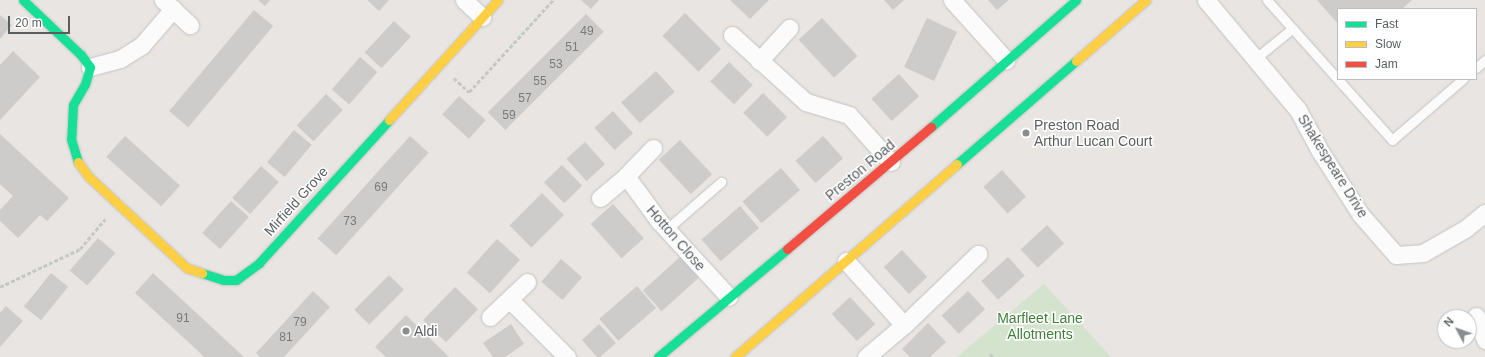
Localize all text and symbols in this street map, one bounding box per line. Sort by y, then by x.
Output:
scale bar [10,8,72,34]
legend [1337,8,1477,80]
text: 20 m [15,16,42,30]
text: Fast [1375,17,1398,31]
house number: 49 [580,25,594,39]
text: Slow [1375,37,1401,51]
house number: 51 [565,41,579,55]
text: Jam [1375,57,1398,71]
house number: 53 [549,58,563,72]
house number: 55 [533,75,547,89]
house number: 57 [518,92,532,106]
house number: 59 [502,109,516,123]
street label: Shakespeare Drive [1294,111,1372,221]
place label: Preston Road Arthur Lucan Court [1034,117,1152,150]
marker: Preston Road Arthur Lucan Court [1021,128,1031,138]
street label: Preston Road [822,136,898,204]
street label: Mirfield Grove [261,163,331,239]
house number: 69 [374,181,388,195]
street label: Hotton Close [643,202,709,274]
house number: 73 [343,215,357,229]
north arrow [1437,309,1477,349]
park label: Marfleet Lane Allotments [997,310,1083,342]
house number: 91 [176,312,190,326]
text: N [1442,315,1456,329]
house number: 79 [293,316,307,330]
place label: Aldi [414,323,437,339]
marker: Aldi [401,326,411,336]
house number: 81 [279,331,293,345]

